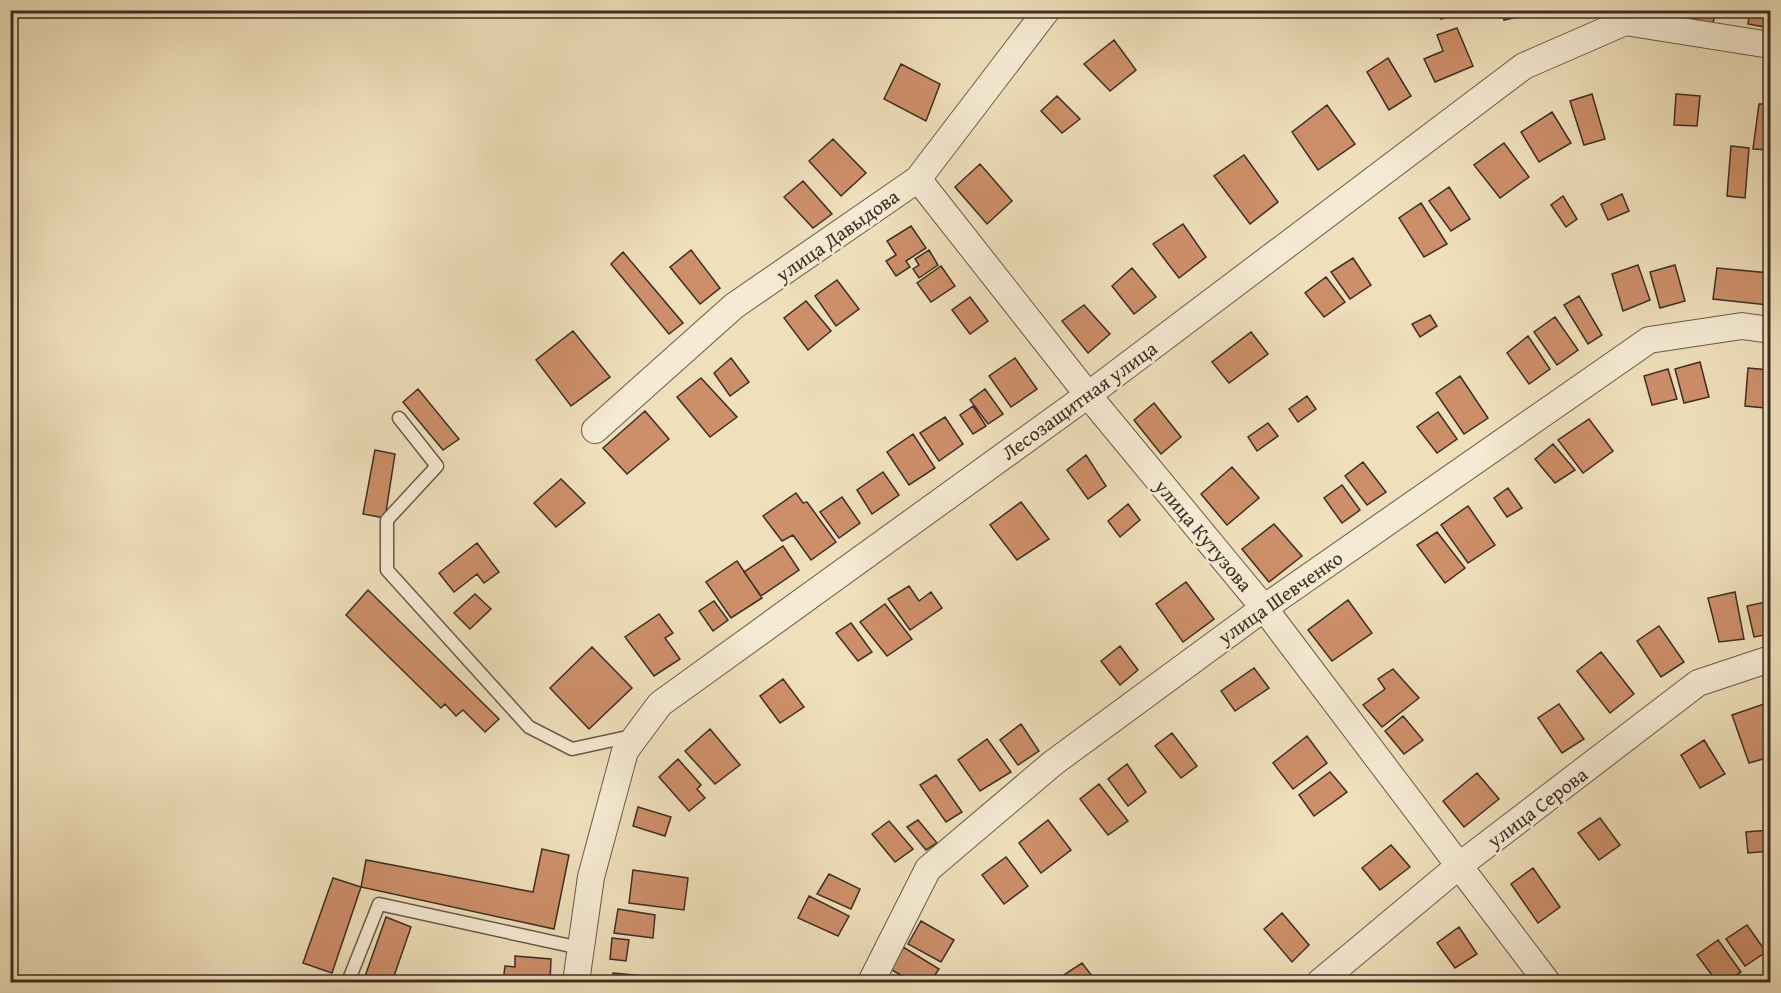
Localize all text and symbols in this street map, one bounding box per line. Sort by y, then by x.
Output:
street label: улица Давыдова [769,181,905,289]
street label: Лесозащитная улица [995,333,1163,466]
street label: улица Кутузова [1148,472,1260,598]
street label: улица Шевченко [1211,543,1348,652]
street label: улица Серова [1480,759,1594,855]

